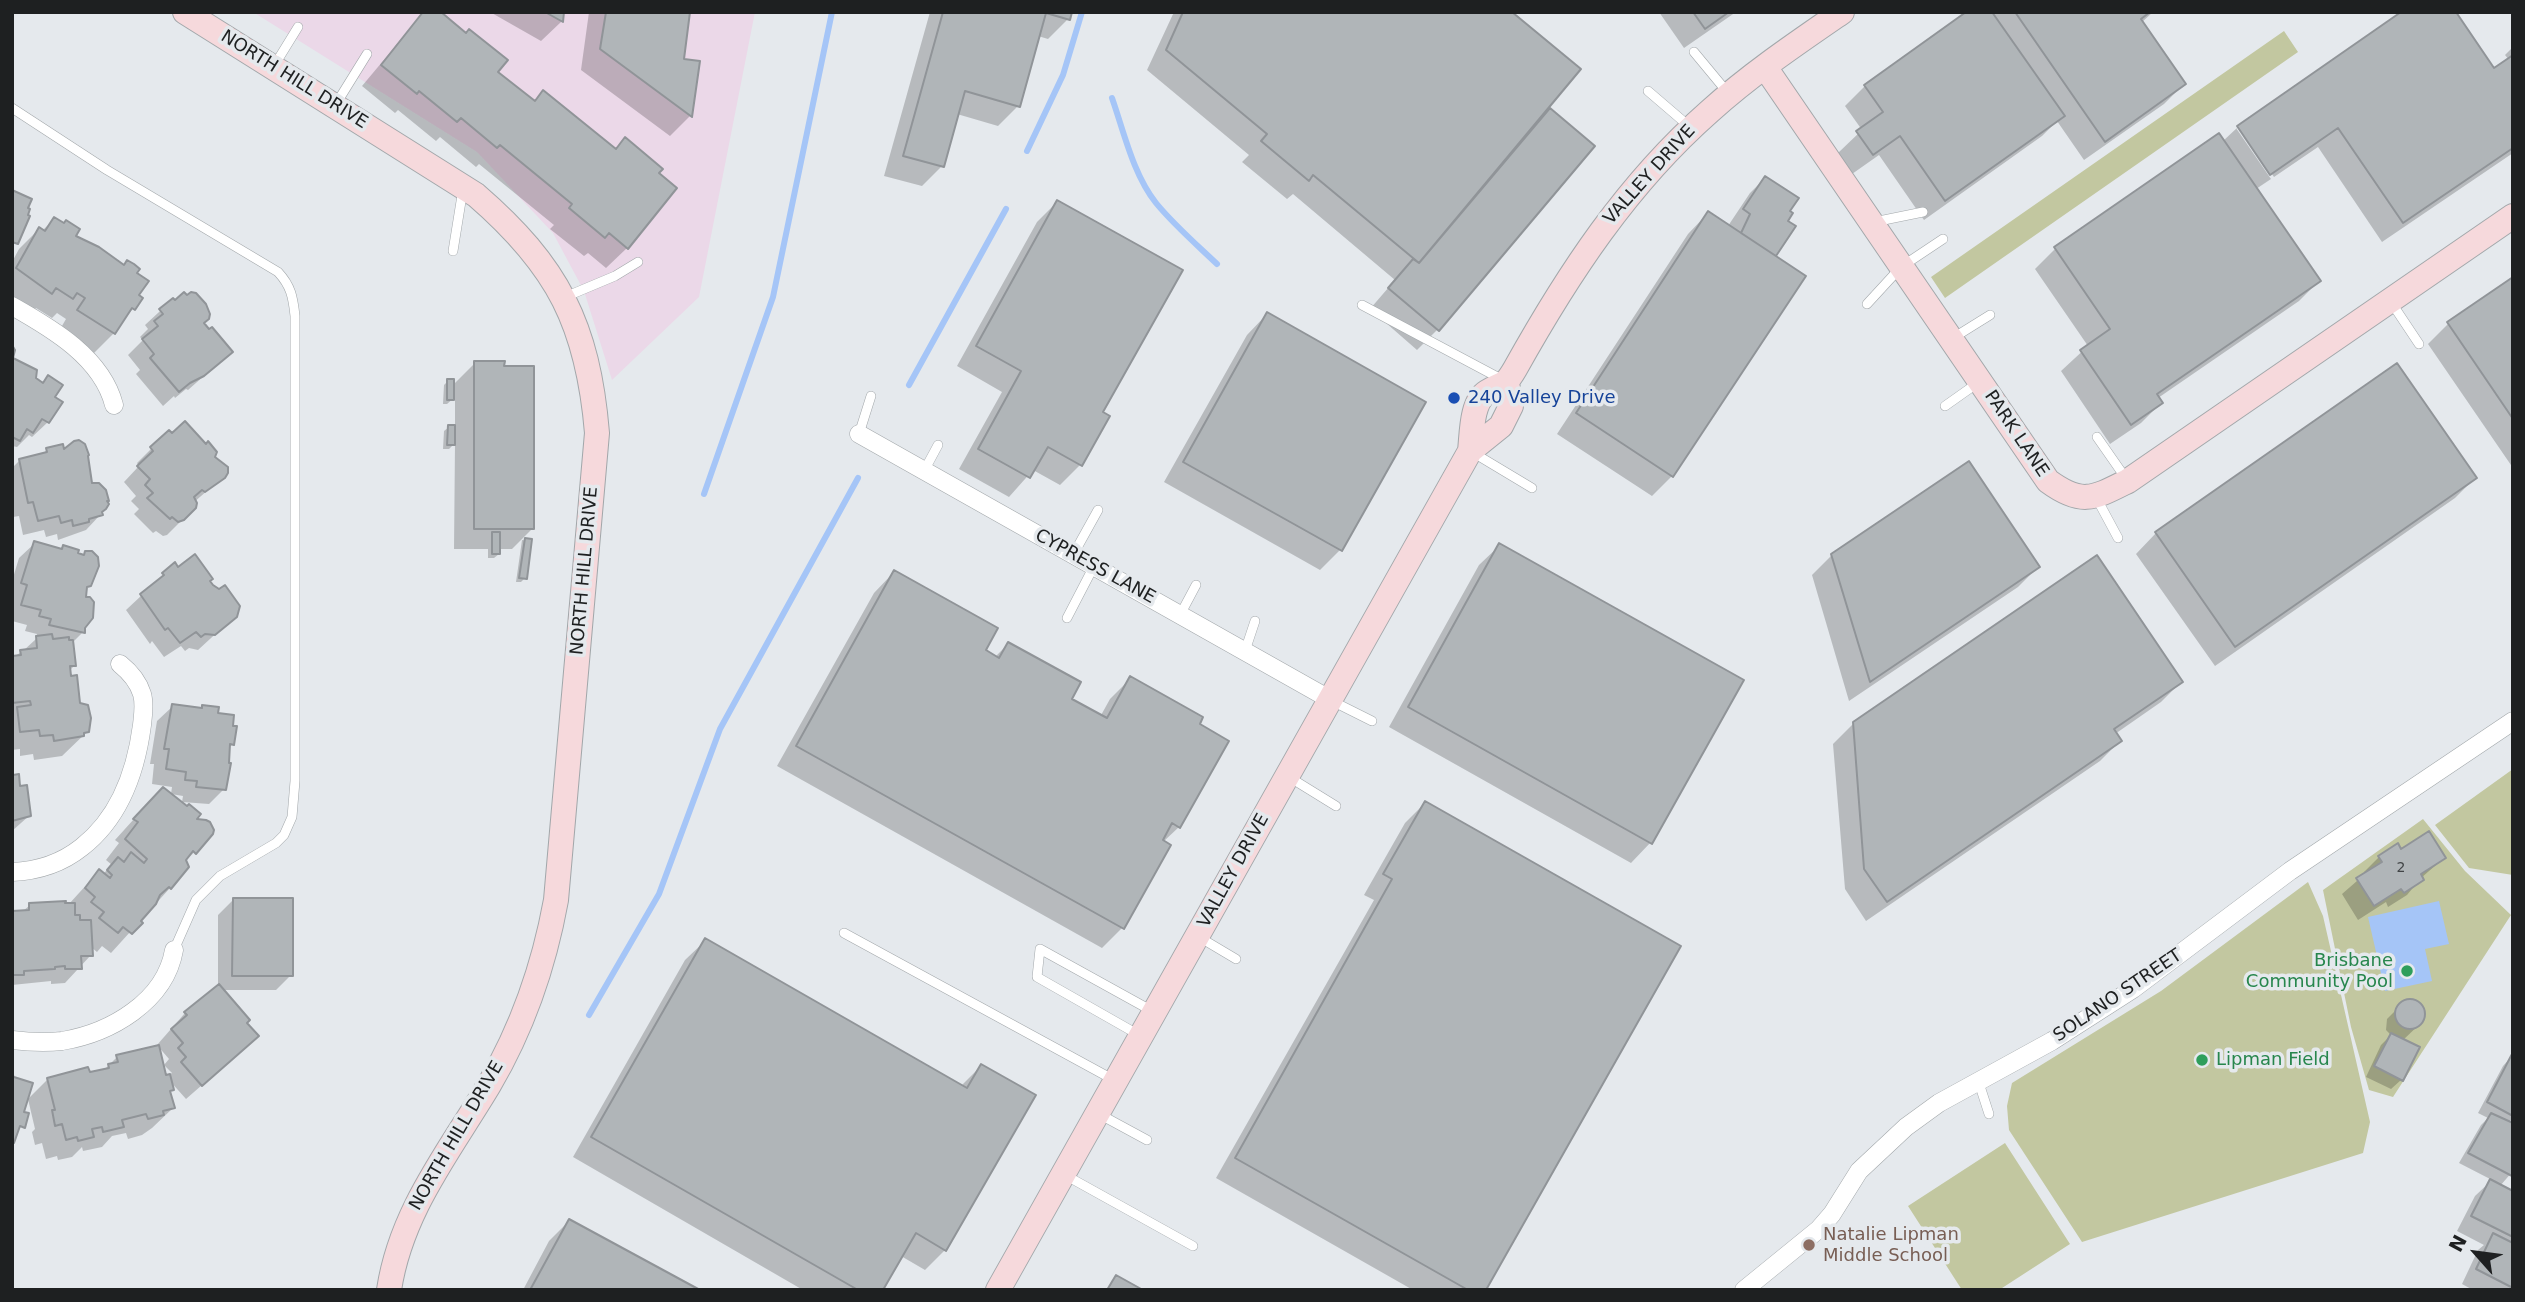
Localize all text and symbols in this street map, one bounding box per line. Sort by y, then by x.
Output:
street label: NORTH HILL DRIVE [217,26,371,134]
street label: VALLEY DRIVE [1599,121,1701,229]
place label: 240 Valley Drive [1468,387,1615,409]
street label: PARK LANE [1979,387,2053,481]
marker: 240 Valley Drive [1446,390,1462,406]
street label: NORTH HILL DRIVE [567,486,603,656]
street label: CYPRESS LANE [1031,525,1159,609]
street label: VALLEY DRIVE [1194,810,1274,932]
house number: 2 [2397,860,2405,876]
street label: SOLANO STREET [2050,945,2186,1047]
place label: Brisbane Community Pool [2246,950,2393,992]
marker: Brisbane Community Pool [2399,963,2415,979]
place label: Lipman Field [2216,1049,2330,1071]
marker: Lipman Field [2194,1052,2210,1068]
street label: NORTH HILL DRIVE [405,1057,509,1215]
north arrow [2441,1218,2511,1288]
place label: Natalie Lipman Middle School [1823,1224,1959,1266]
text: N [2444,1231,2471,1255]
marker: Natalie Lipman Middle School [1801,1237,1817,1253]

